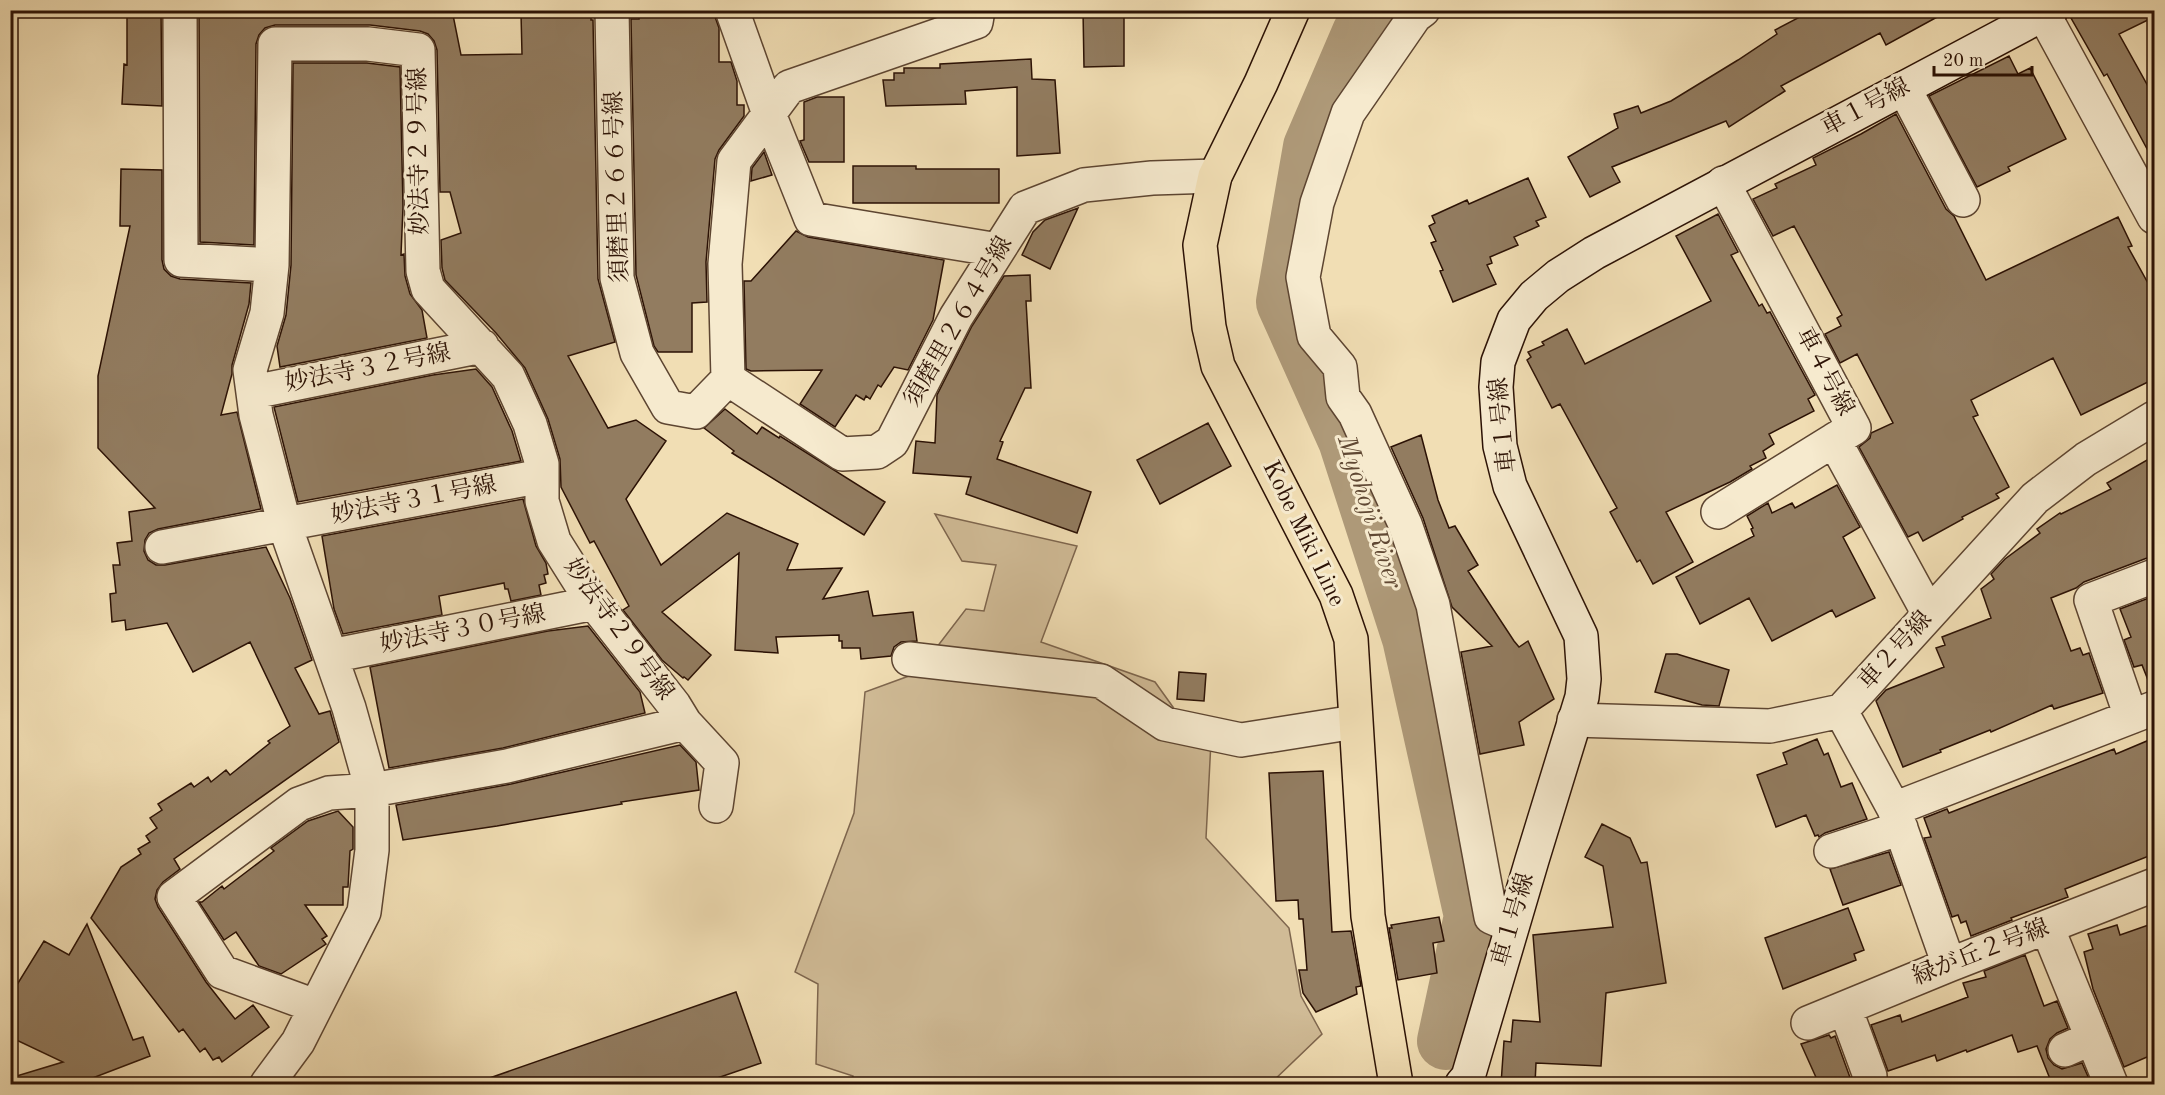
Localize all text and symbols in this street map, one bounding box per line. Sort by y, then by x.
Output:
scale bar [1934,39,2032,77]
text: 20 m [1943,52,1983,70]
street label: 妙法寺２９号線 [404,67,433,235]
street label: 車１号線 [1817,72,1914,141]
street label: 須磨里２６６号線 [600,91,633,283]
street label: 須磨里２６４号線 [898,231,1017,411]
street label: 車４号線 [1791,323,1860,420]
street label: 妙法寺３２号線 [283,338,453,397]
street label: 車１号線 [1484,376,1521,474]
water label: Myohoji River [1332,431,1406,593]
street label: Kobe Miki Line [1257,457,1349,611]
street label: 妙法寺３１号線 [329,470,499,529]
street label: 妙法寺２９号線 [559,553,680,705]
street label: 妙法寺３０号線 [378,599,548,658]
street label: 車２号線 [1853,605,1937,695]
street label: 車１号線 [1486,870,1539,969]
street label: 緑が丘２号線 [1908,913,2053,990]

